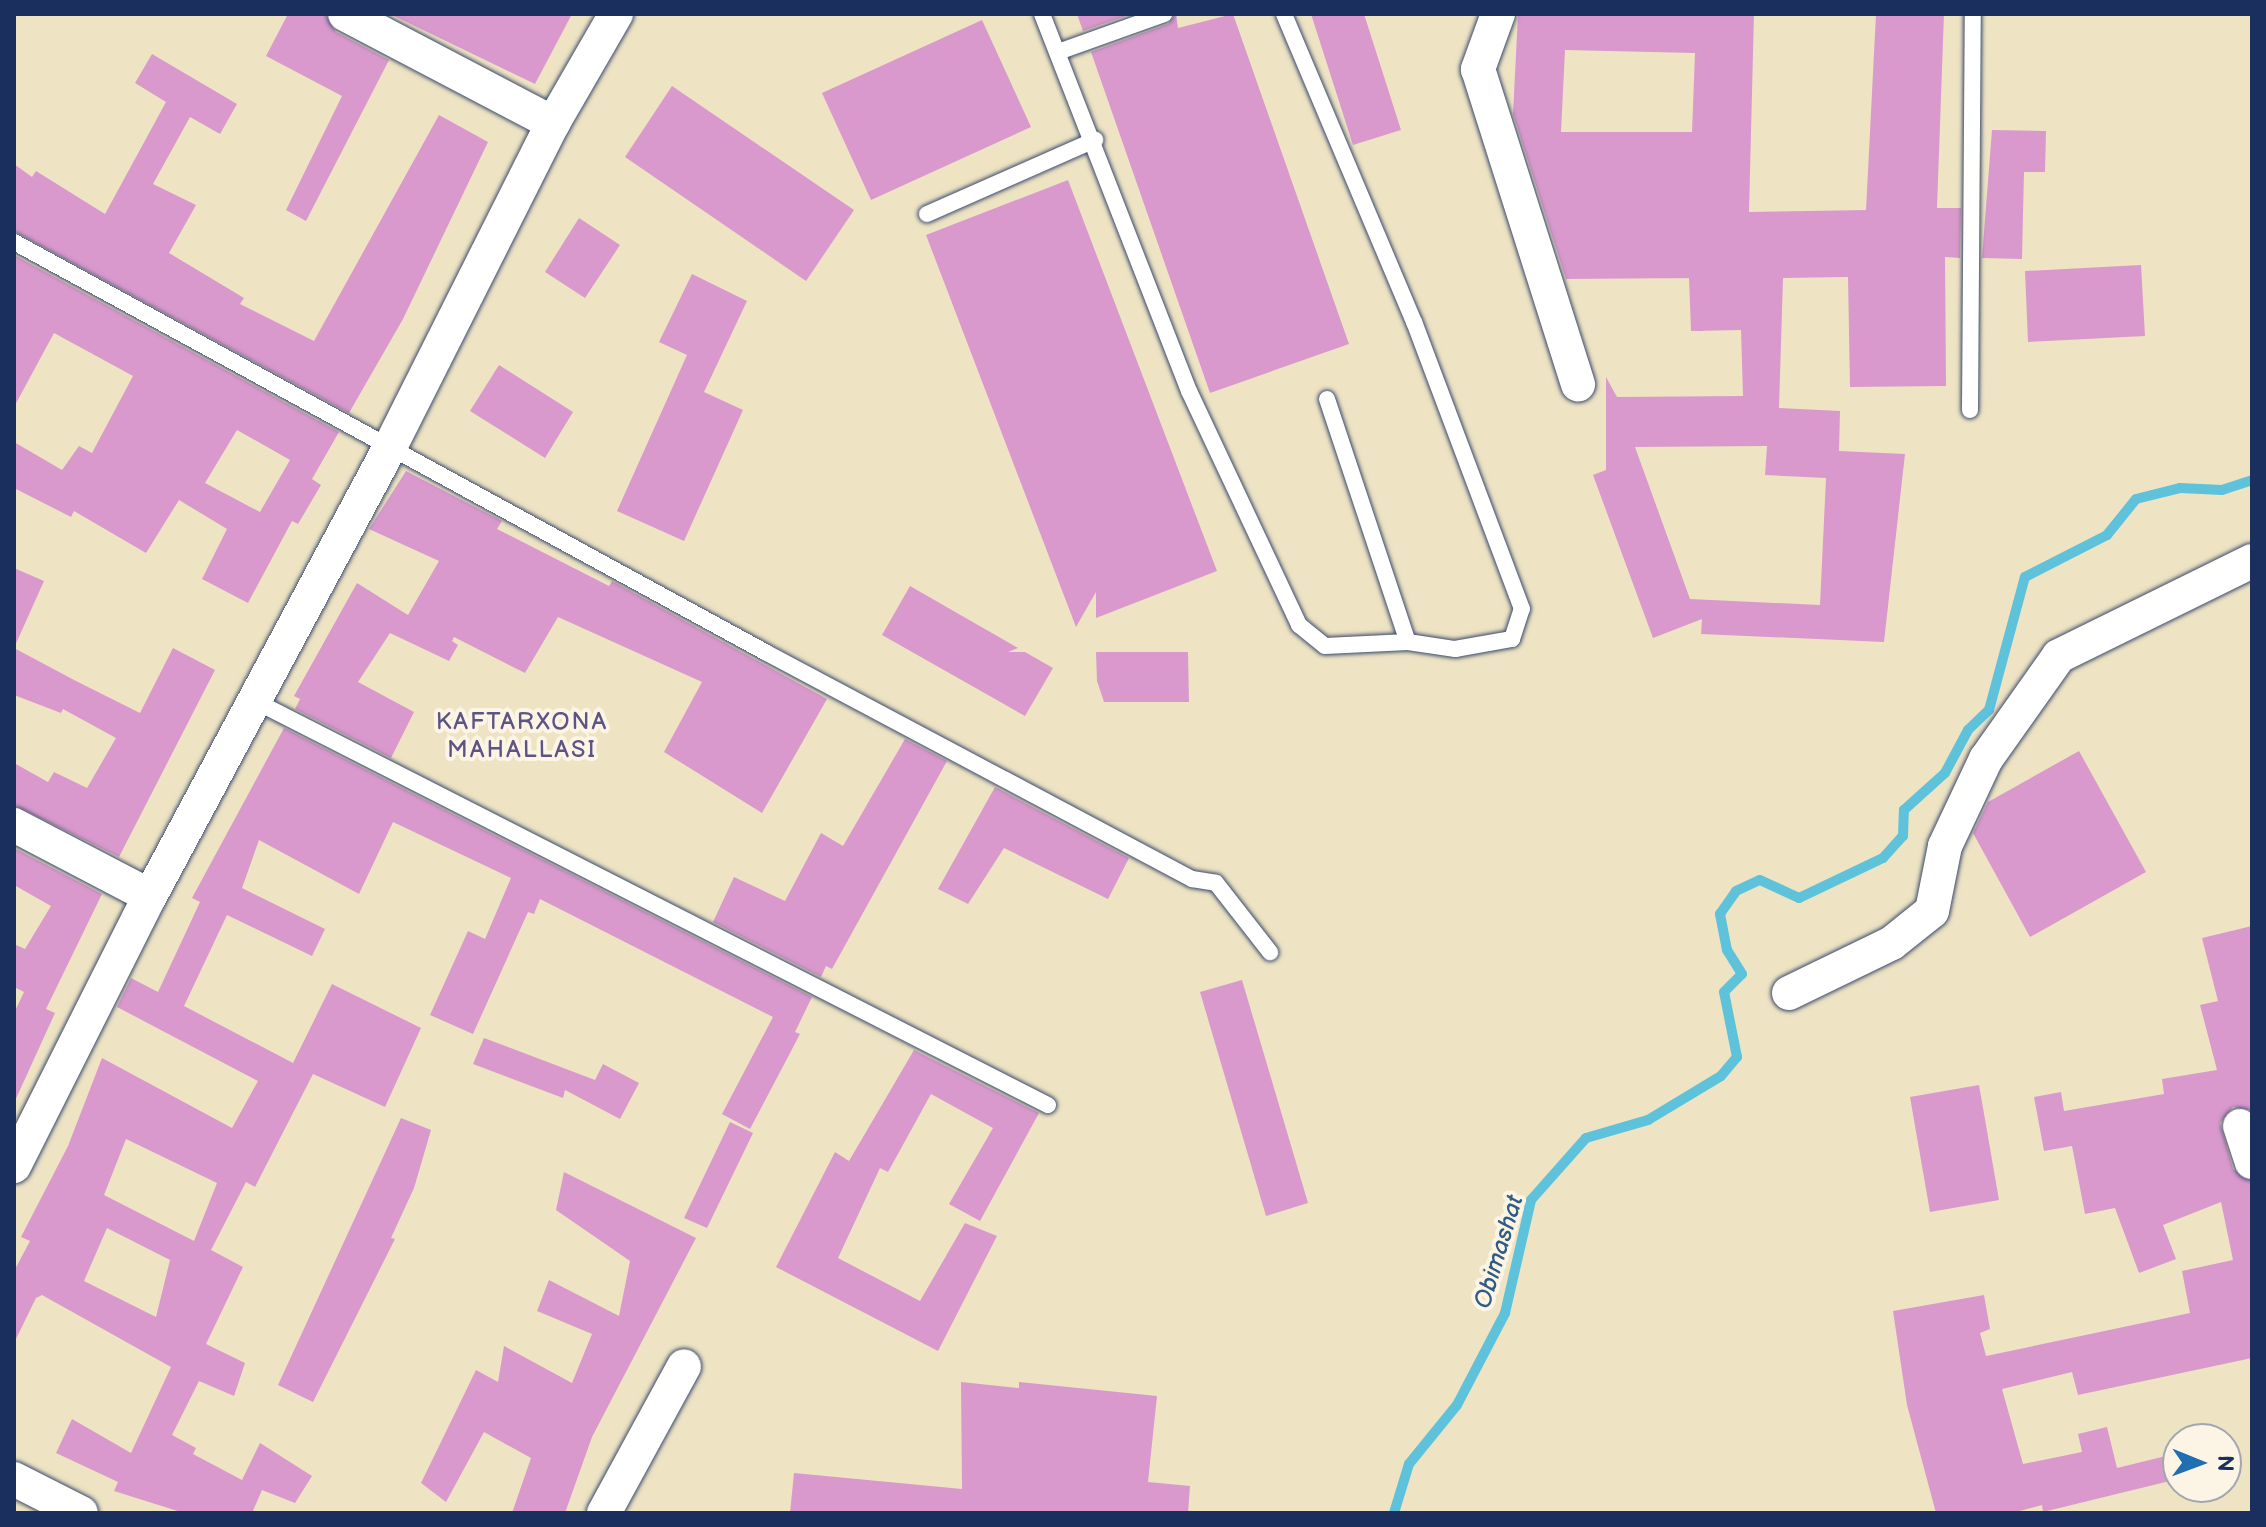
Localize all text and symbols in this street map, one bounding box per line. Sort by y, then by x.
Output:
district label: KAFTARXONA MAHALLASI [436,708,608,764]
water label: Obimashat [1468,1192,1530,1312]
north arrow [2162,1423,2242,1503]
text: N [2211,1455,2238,1472]

